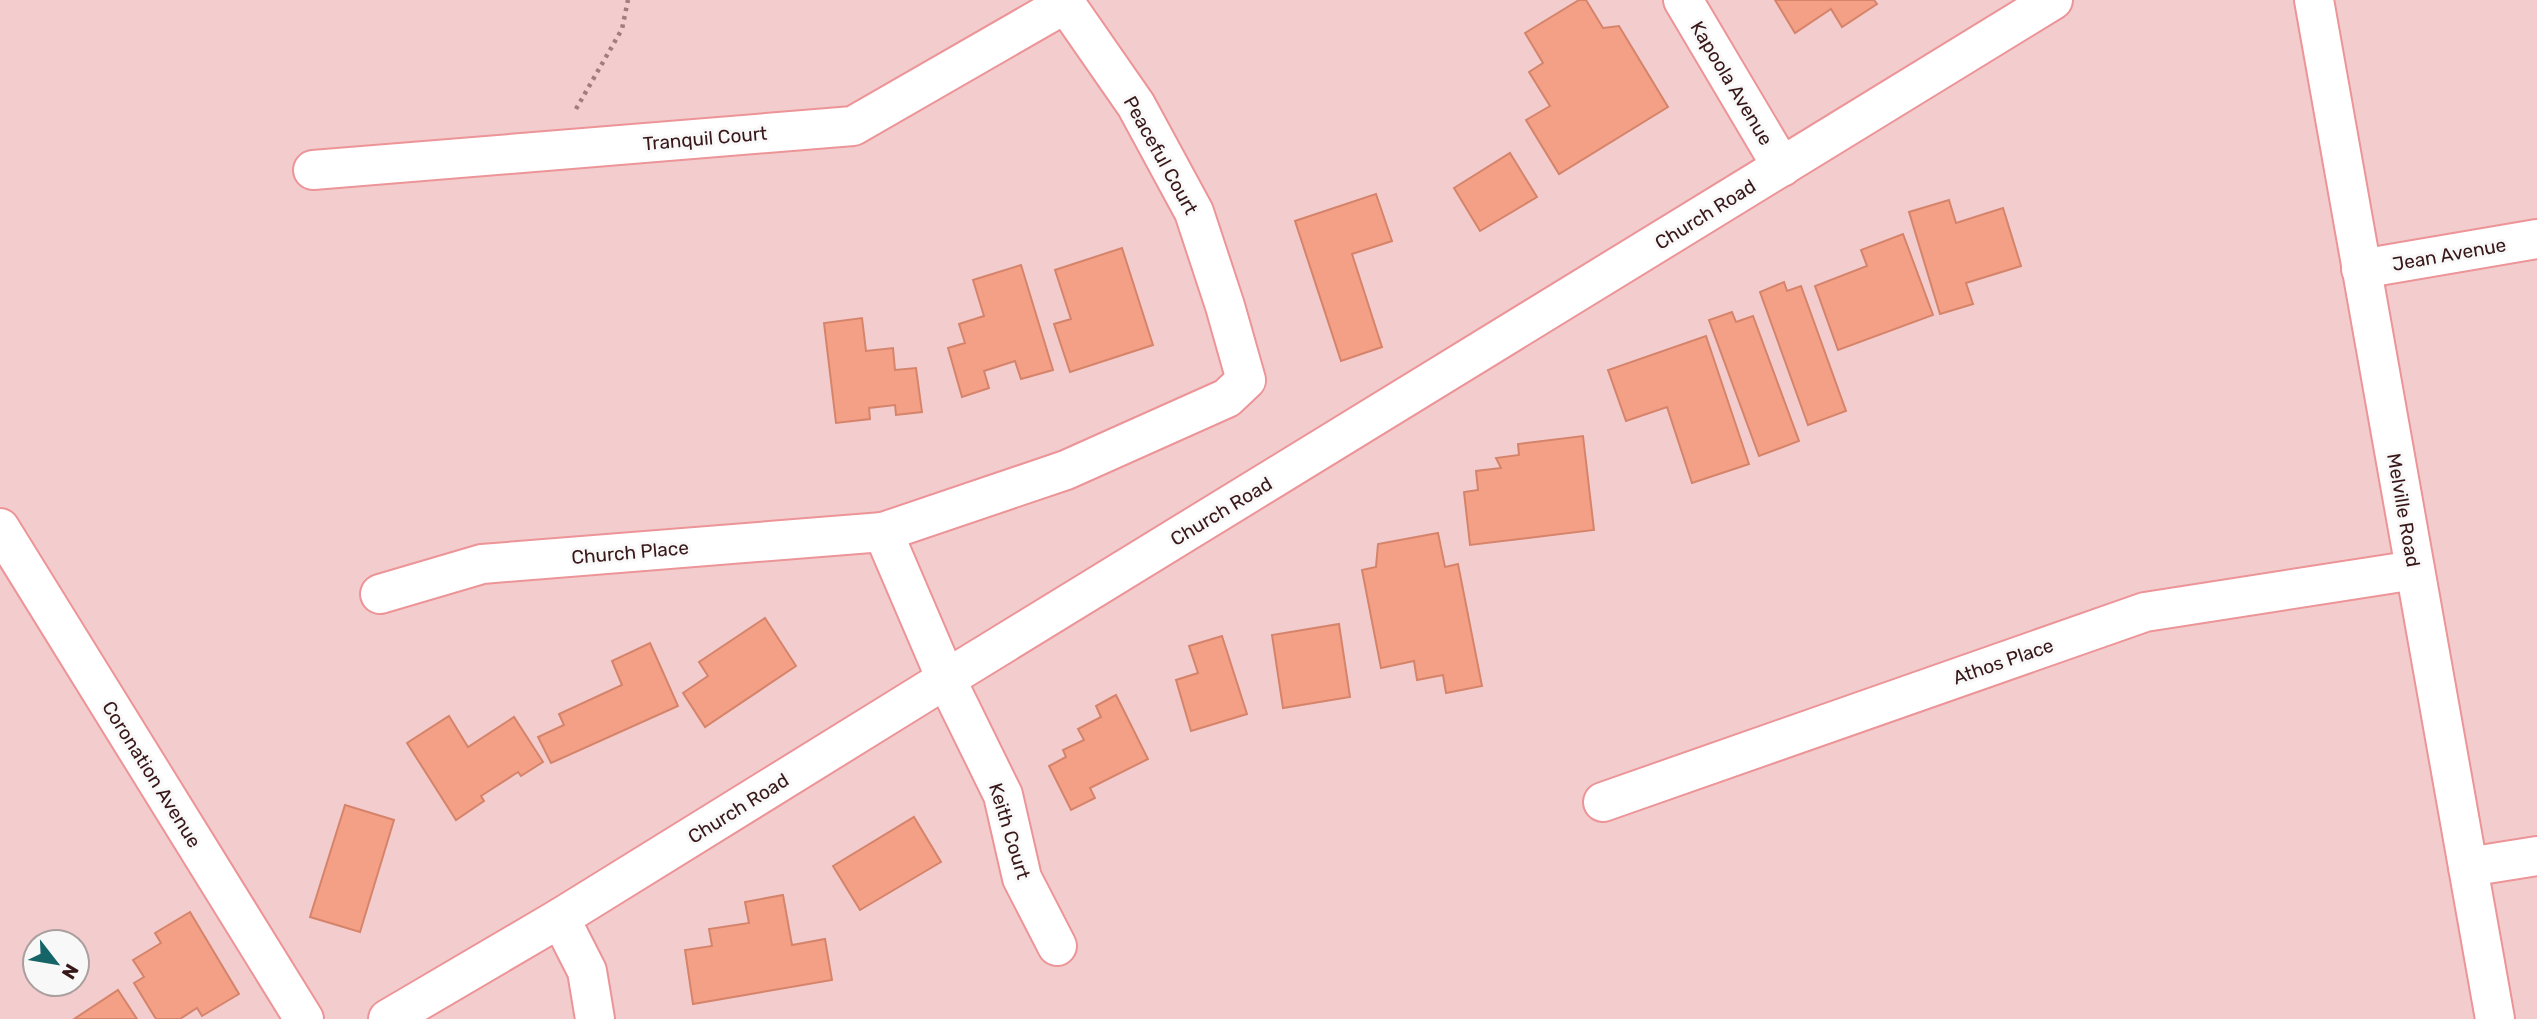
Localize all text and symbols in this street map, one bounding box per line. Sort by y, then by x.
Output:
street label: Kapoola Avenue [1685,17,1778,149]
street label: Peaceful Court [1119,92,1203,219]
street label: Tranquil Court [642,122,769,155]
street label: Church Road [1651,174,1760,255]
street label: Jean Avenue [2390,233,2508,276]
street label: Melville Road [2382,451,2425,569]
street label: Church Road [1166,472,1276,551]
street label: Church Place [570,536,690,569]
street label: Athos Place [1950,634,2057,689]
street label: Coronation Avenue [97,697,206,852]
street label: Church Road [684,768,793,849]
street label: Keith Court [984,780,1035,883]
north arrow [21,928,91,998]
text: N [57,960,84,983]

